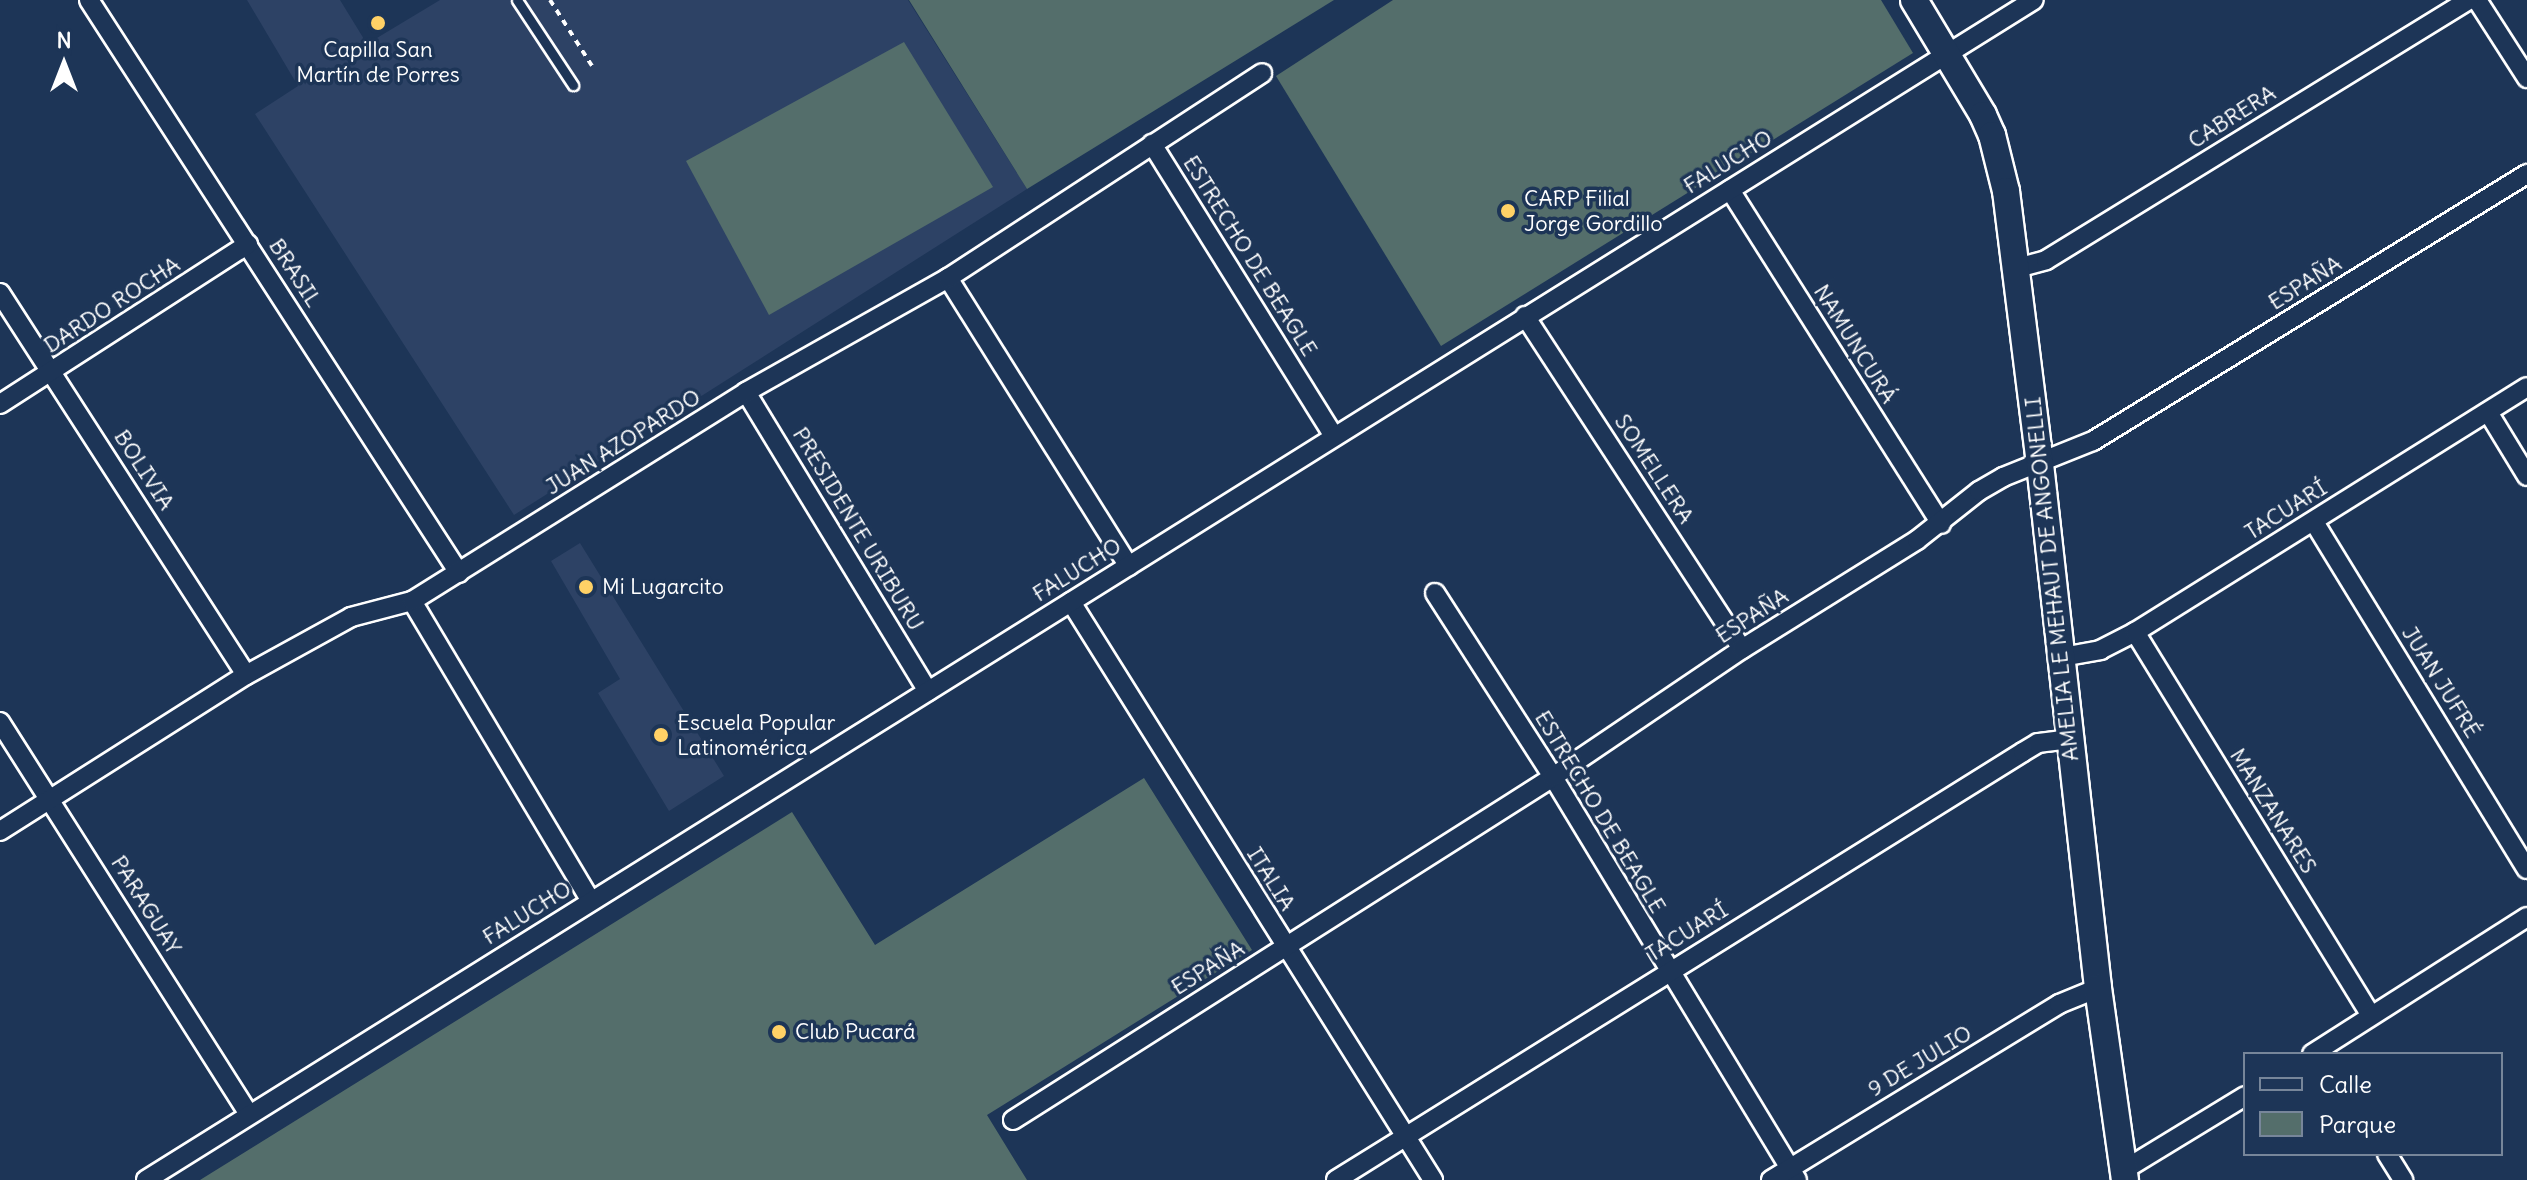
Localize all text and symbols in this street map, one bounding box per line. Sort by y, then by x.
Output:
marker: Capilla San Martín de Porres [369,14,387,32]
north arrow [24,24,104,104]
text: N [56,26,72,54]
place label: Capilla San Martín de Porres [296,36,460,88]
street label: CABRERA [2183,80,2281,154]
street label: FALUCHO [1679,125,1777,199]
street label: ESTRECHO DE BEAGLE [1177,151,1323,361]
place label: CARP Filial Jorge Gordillo [1524,185,1663,236]
marker: CARP Filial Jorge Gordillo [1499,202,1517,220]
street label: BRASIL [263,234,327,312]
street label: ESPAÑA [2264,250,2346,316]
street label: DARDO ROCHA [39,251,185,359]
street label: NAMUNCURÁ [1808,280,1902,408]
street label: JUAN AZOPARDO [541,384,705,500]
street label: AMELIA LE MEHAUT DE ANGONELLI [2020,396,2084,762]
street label: SOMELLERA [1609,409,1699,529]
street label: PRESIDENTE URIBURU [787,423,929,635]
street label: BOLIVIA [108,425,180,515]
street label: TACUARÍ [2240,474,2332,546]
street label: FALUCHO [1028,533,1126,607]
place label: Mi Lugarcito [602,574,724,600]
marker: Mi Lugarcito [577,578,595,596]
street label: ESPAÑA [1711,583,1793,649]
street label: JUAN JUFRÉ [2396,621,2486,743]
street label: ESTRECHO DE BEAGLE [1529,706,1671,918]
place label: Escuela Popular Latinomérica [677,709,835,760]
marker: Escuela Popular Latinomérica [652,726,670,744]
street label: MANZANARES [2224,744,2322,878]
street label: ITALIA [1241,842,1301,916]
street label: PARAGUAY [105,851,187,959]
street label: FALUCHO [478,876,576,950]
street label: TACUARÍ [1641,896,1733,968]
street label: ESPAÑA [1167,935,1249,1001]
place label: Club Pucará [795,1019,915,1045]
street label: 9 DE JULIO [1863,1020,1977,1102]
marker: Club Pucará [770,1023,788,1041]
legend [2243,1052,2503,1156]
text: Calle [2319,1069,2372,1099]
text: Parque [2319,1109,2396,1139]

